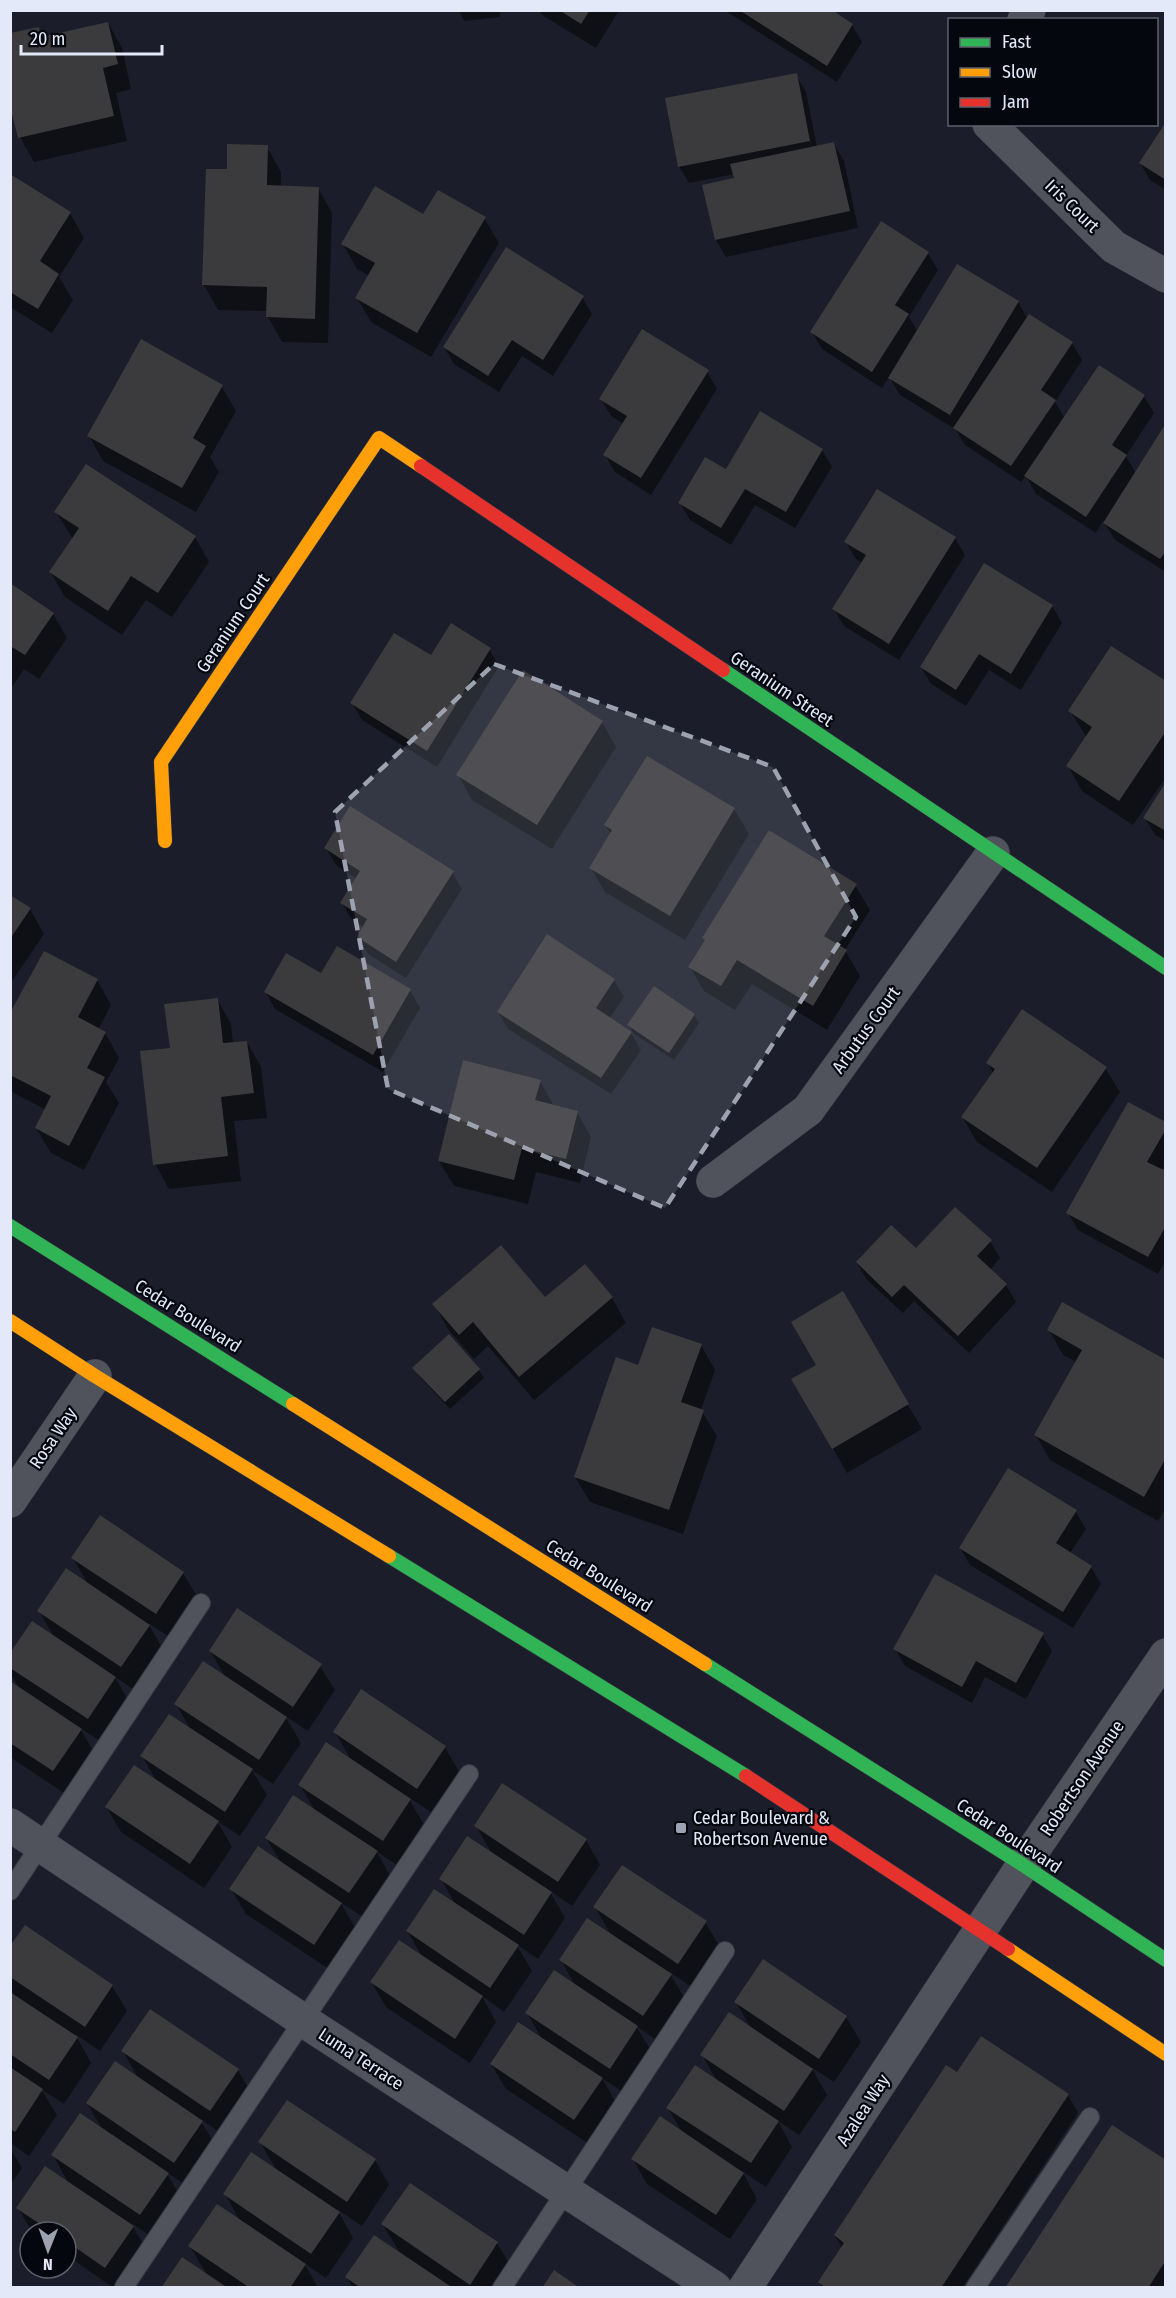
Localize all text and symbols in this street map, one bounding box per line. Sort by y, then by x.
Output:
scale bar [21,18,162,56]
legend [948,18,1158,126]
text: 20 m [30,28,65,50]
text: Fast [1002,31,1031,53]
text: Slow [1002,61,1037,83]
text: Jam [1002,91,1030,113]
street label: Iris Court [1040,175,1104,237]
street label: Geranium Court [192,569,274,677]
street label: Geranium Street [726,646,838,732]
street label: Arbutus Court [827,982,905,1078]
street label: Cedar Boulevard [131,1275,245,1357]
street label: Rosa Way [25,1403,81,1473]
street label: Cedar Boulevard [542,1535,656,1617]
street label: Robertson Avenue [1035,1716,1129,1840]
street label: Cedar Boulevard [952,1794,1066,1878]
place label: Cedar Boulevard & Robertson Avenue [693,1807,830,1850]
marker: Cedar Boulevard & Robertson Avenue [674,1821,688,1835]
street label: Luma Terrace [314,2023,408,2095]
street label: Azalea Way [832,2070,894,2150]
north arrow [18,2220,78,2280]
text: N [43,2255,53,2274]

